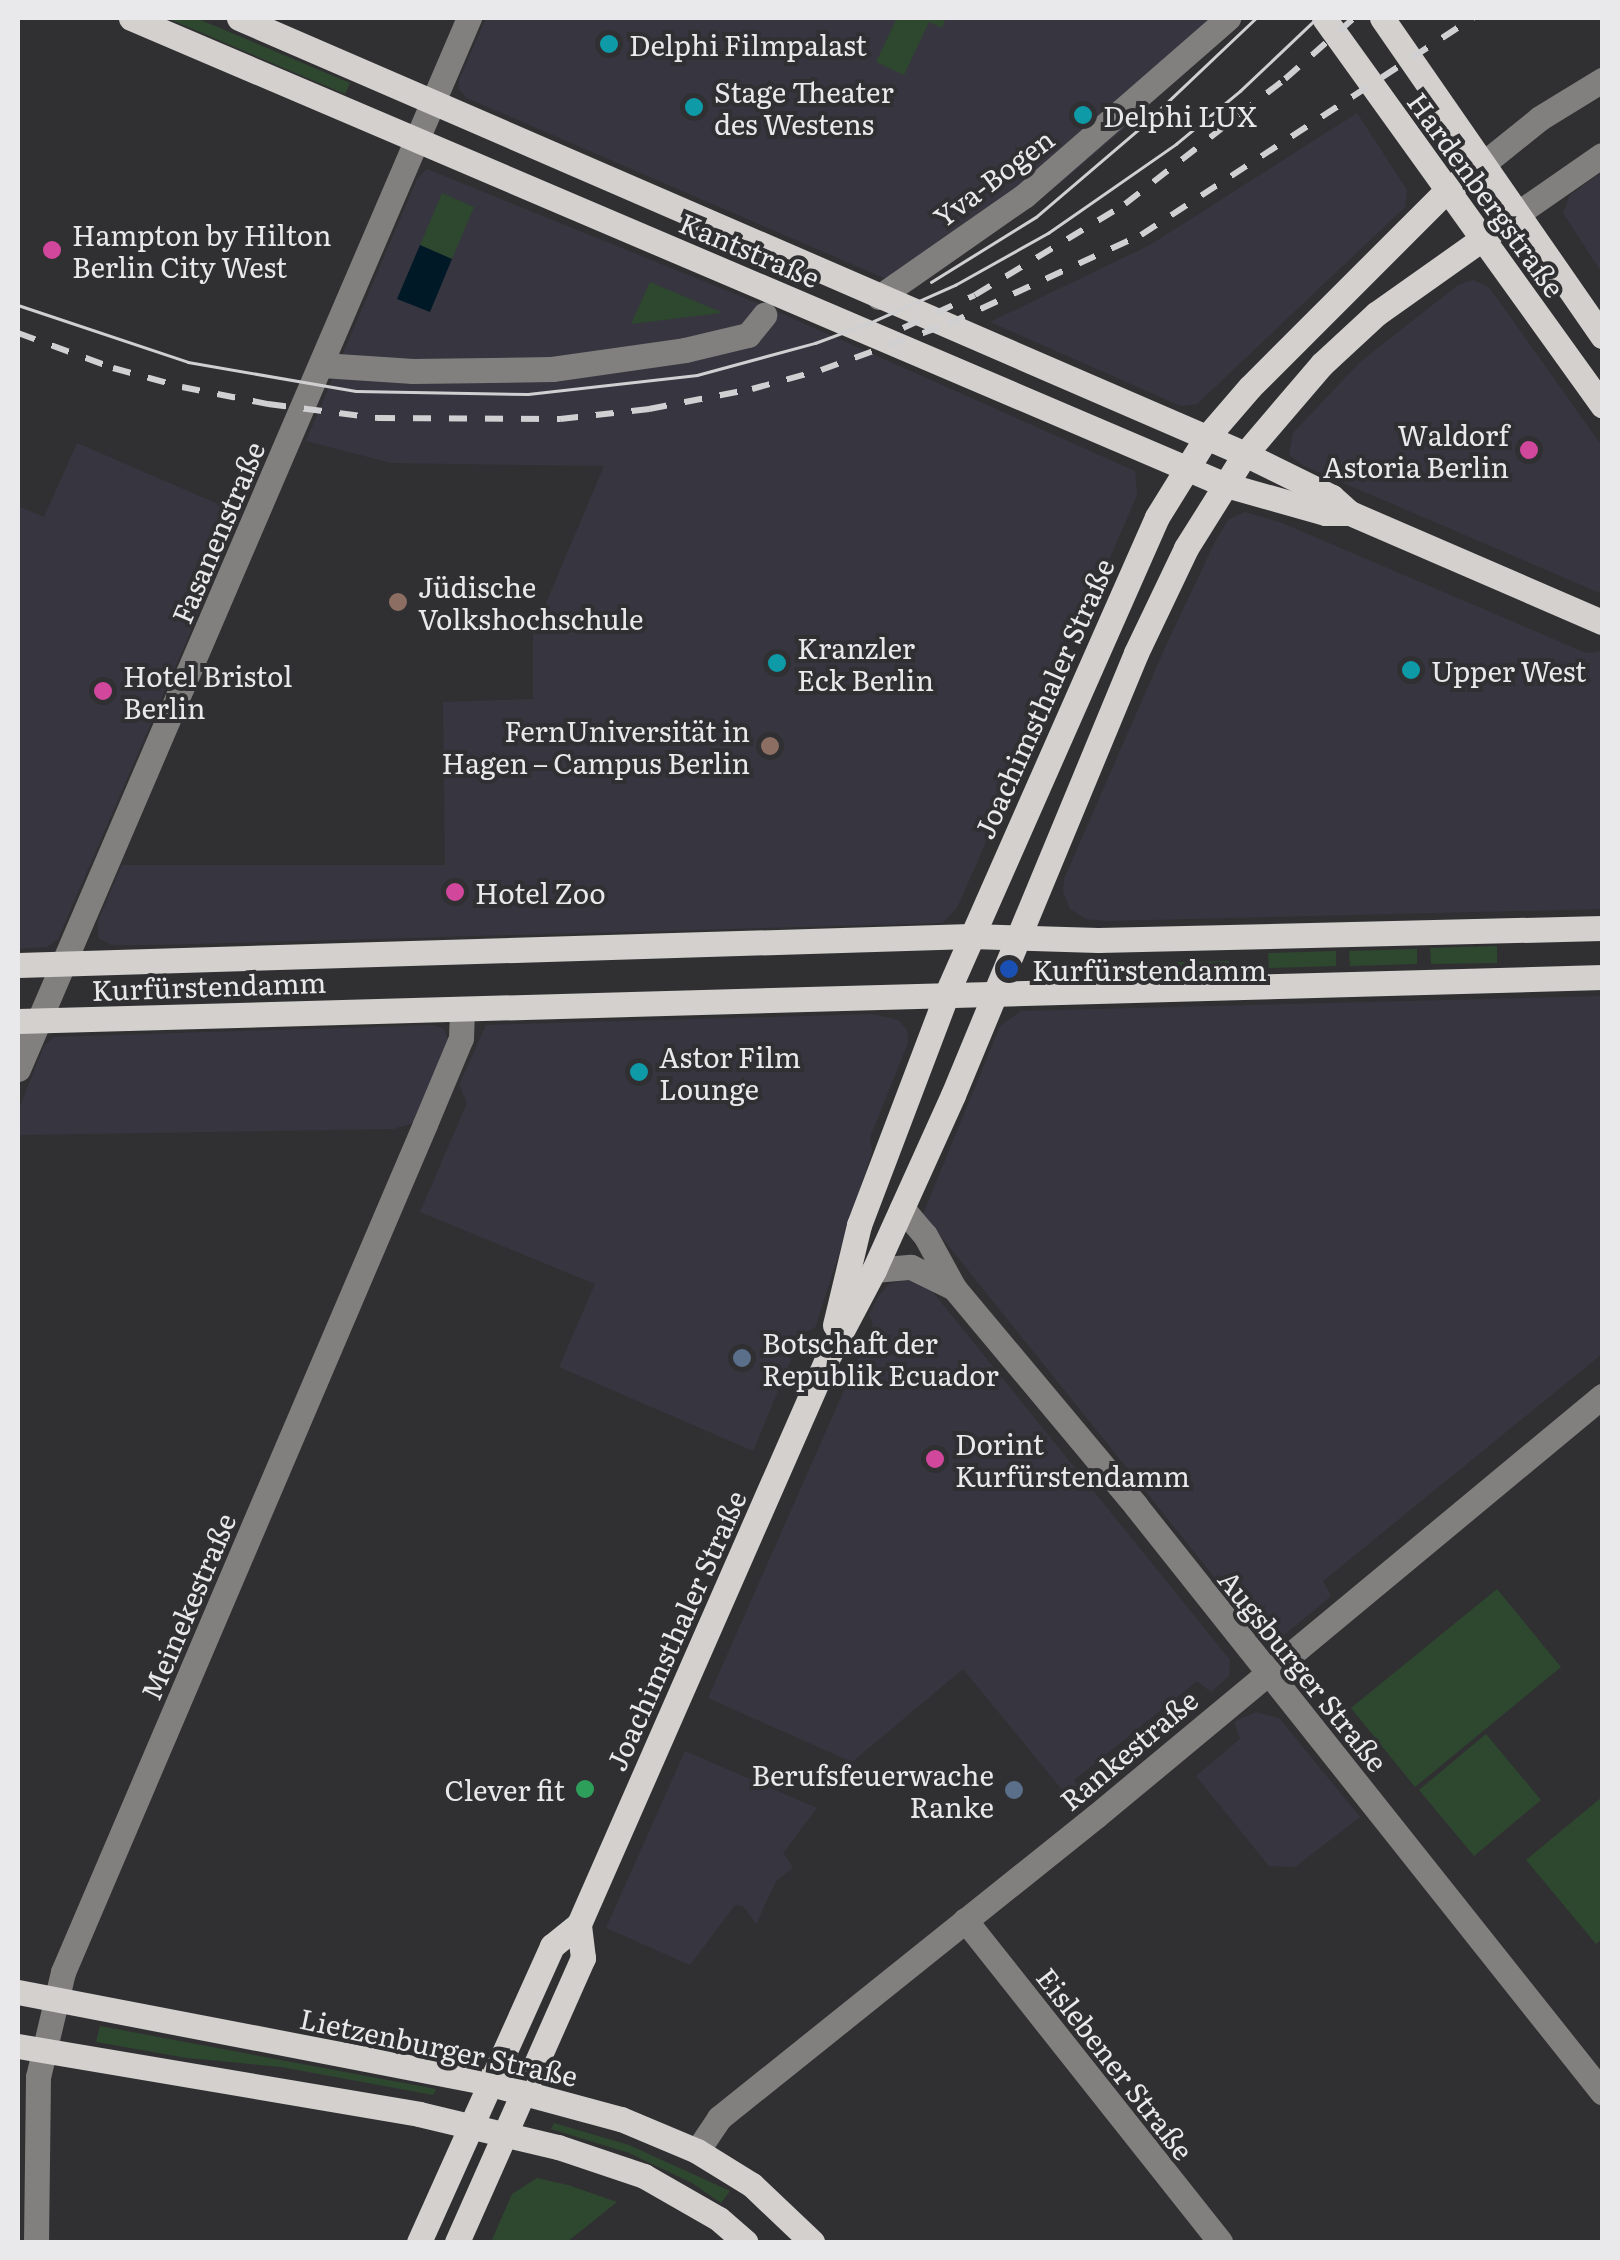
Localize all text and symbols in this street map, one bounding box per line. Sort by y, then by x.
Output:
place label: Delphi Filmpalast [629,27,867,61]
marker: Delphi Filmpalast [598,33,620,55]
place label: Stage Theater des Westens [714,74,894,140]
street label: Hardenbergstraße [1402,85,1572,303]
marker: Stage Theater des Westens [683,96,705,118]
place label: Delphi LUX [1103,98,1257,132]
marker: Delphi LUX [1072,104,1094,126]
street label: Yva-Bogen [926,121,1060,233]
street label: Kantstraße [675,204,825,294]
place label: Hampton by Hilton Berlin City West [72,217,332,283]
marker: Hampton by Hilton Berlin City West [41,239,63,261]
place label: Waldorf Astoria Berlin [1323,417,1509,483]
street label: Fasanenstraße [164,436,270,628]
marker: Waldorf Astoria Berlin [1518,439,1540,461]
street label: Joachimsthaler Straße [966,553,1120,843]
place label: Jüdische Volkshochschule [418,569,643,635]
marker: Jüdische Volkshochschule [387,591,409,613]
place label: Kranzler Eck Berlin [797,630,934,696]
marker: Kranzler Eck Berlin [766,652,788,674]
place label: Upper West [1431,653,1586,687]
place label: Hotel Bristol Berlin [123,658,292,724]
marker: Upper West [1400,659,1422,681]
marker: Hotel Bristol Berlin [92,680,114,702]
place label: FernUniversität in Hagen – Campus Berlin [442,713,750,779]
marker: FernUniversität in Hagen – Campus Berlin [759,735,781,757]
place label: Hotel Zoo [475,875,606,909]
marker: Hotel Zoo [444,881,466,903]
place label: Kurfürstendamm [1032,952,1267,986]
marker: Kurfürstendamm [996,956,1022,982]
street label: Kurfürstendamm [91,964,327,1006]
place label: Astor Film Lounge [659,1039,801,1105]
marker: Astor Film Lounge [628,1061,650,1083]
place label: Botschaft der Republik Ecuador [762,1325,999,1391]
marker: Botschaft der Republik Ecuador [731,1347,753,1369]
place label: Dorint Kurfürstendamm [955,1426,1190,1492]
marker: Dorint Kurfürstendamm [924,1448,946,1470]
street label: Joachimsthaler Straße [598,1485,752,1775]
street label: Meinekestraße [133,1508,241,1704]
street label: Augsburger Straße [1212,1563,1396,1777]
street label: Rankestraße [1052,1682,1204,1816]
place label: Berufsfeuerwache Ranke [751,1757,994,1823]
place label: Clever fit [445,1772,565,1806]
marker: Clever fit [574,1778,596,1800]
marker: Berufsfeuerwache Ranke [1003,1779,1025,1801]
street label: Eislebener Straße [1031,1960,1201,2166]
street label: Lietzenburger Straße [297,2000,581,2092]

